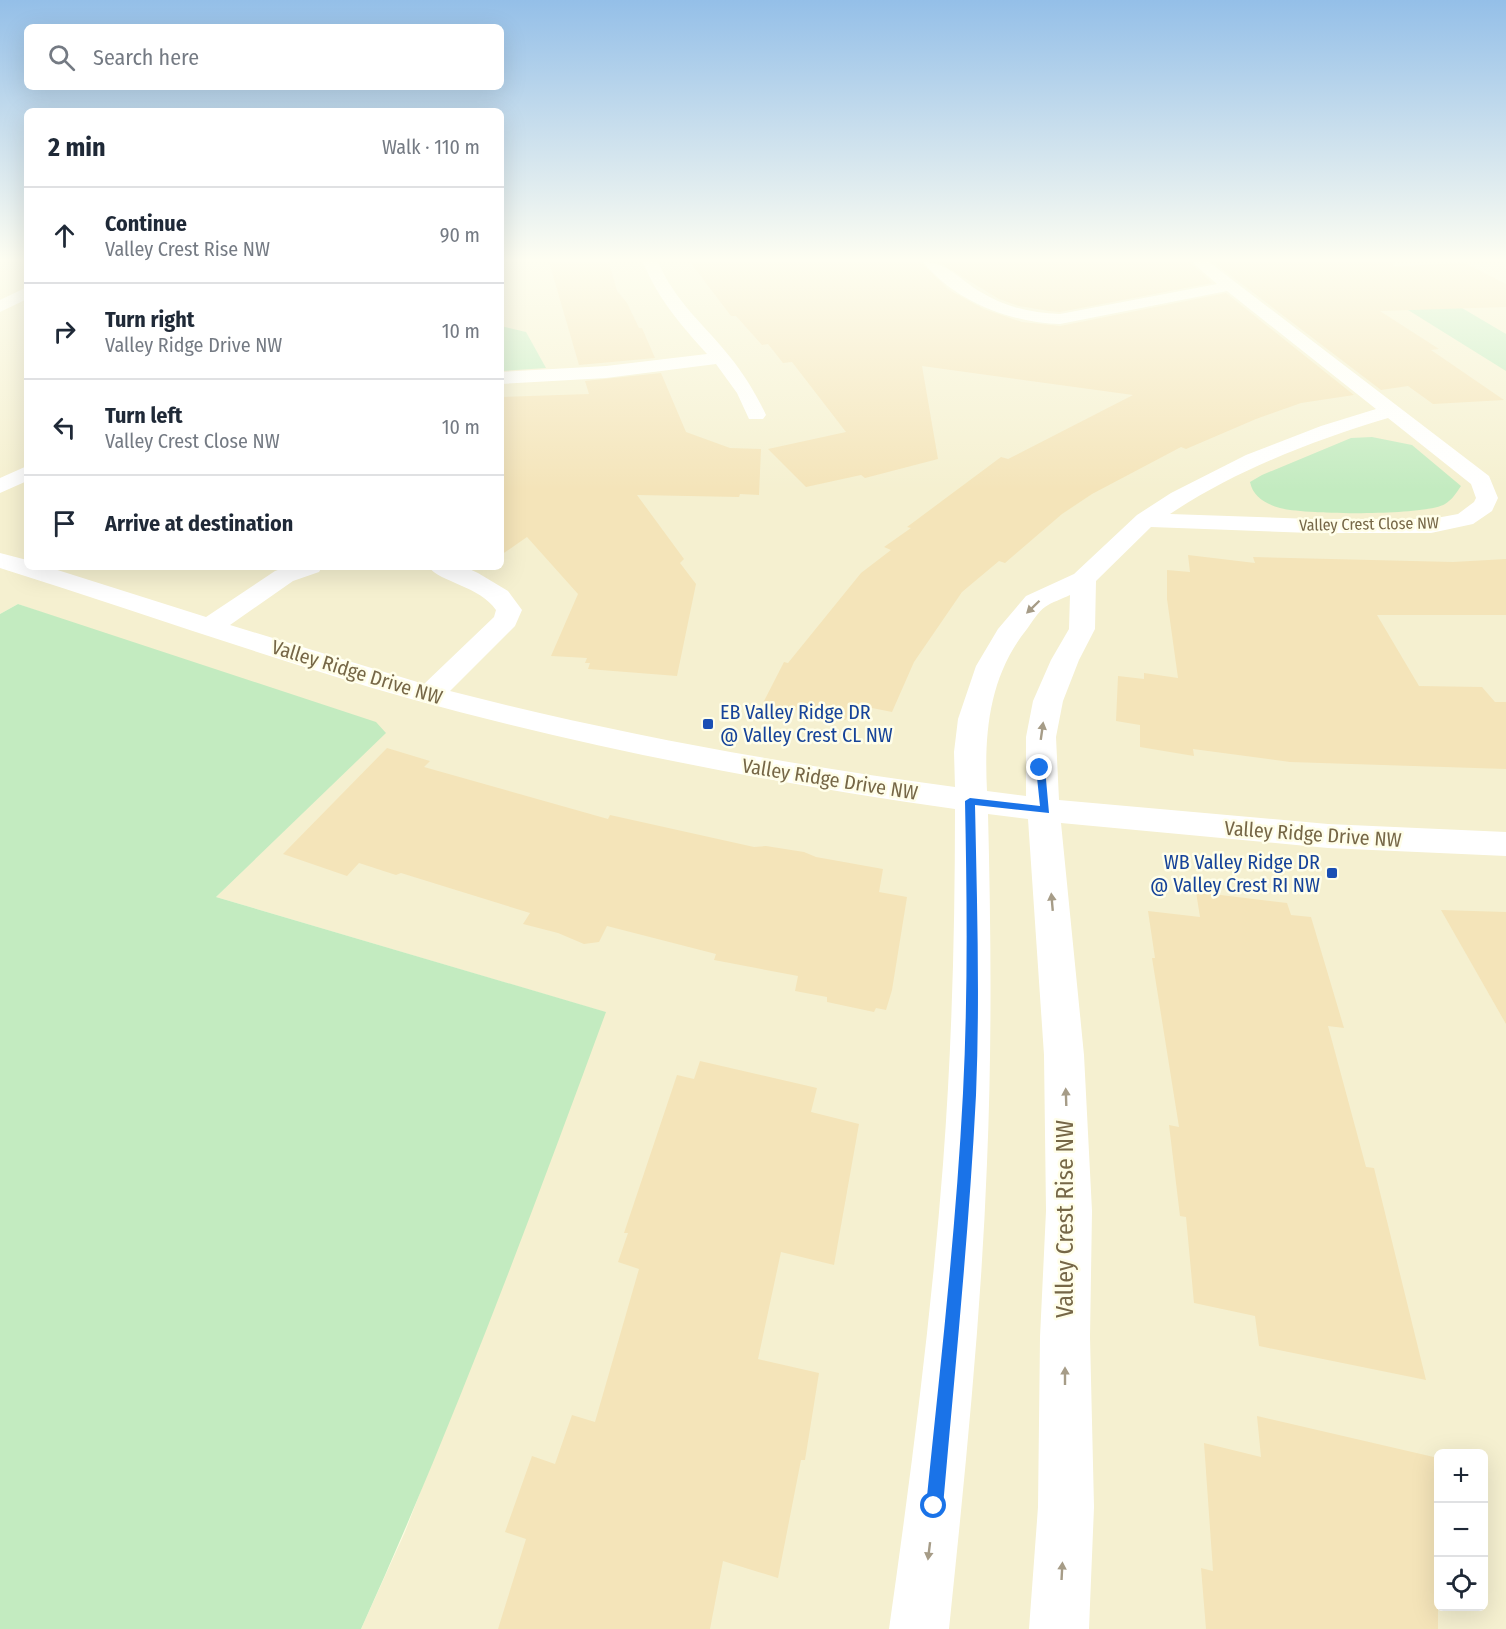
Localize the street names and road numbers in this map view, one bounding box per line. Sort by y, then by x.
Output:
street label: Valley Crest Close NW [1299,513,1439,535]
street label: Valley Ridge Drive NW [269,635,445,709]
street label: Valley Ridge Drive NW [741,753,919,805]
street label: Valley Ridge Drive NW [1224,816,1402,852]
street label: Valley Crest Rise NW [1051,1120,1079,1318]

